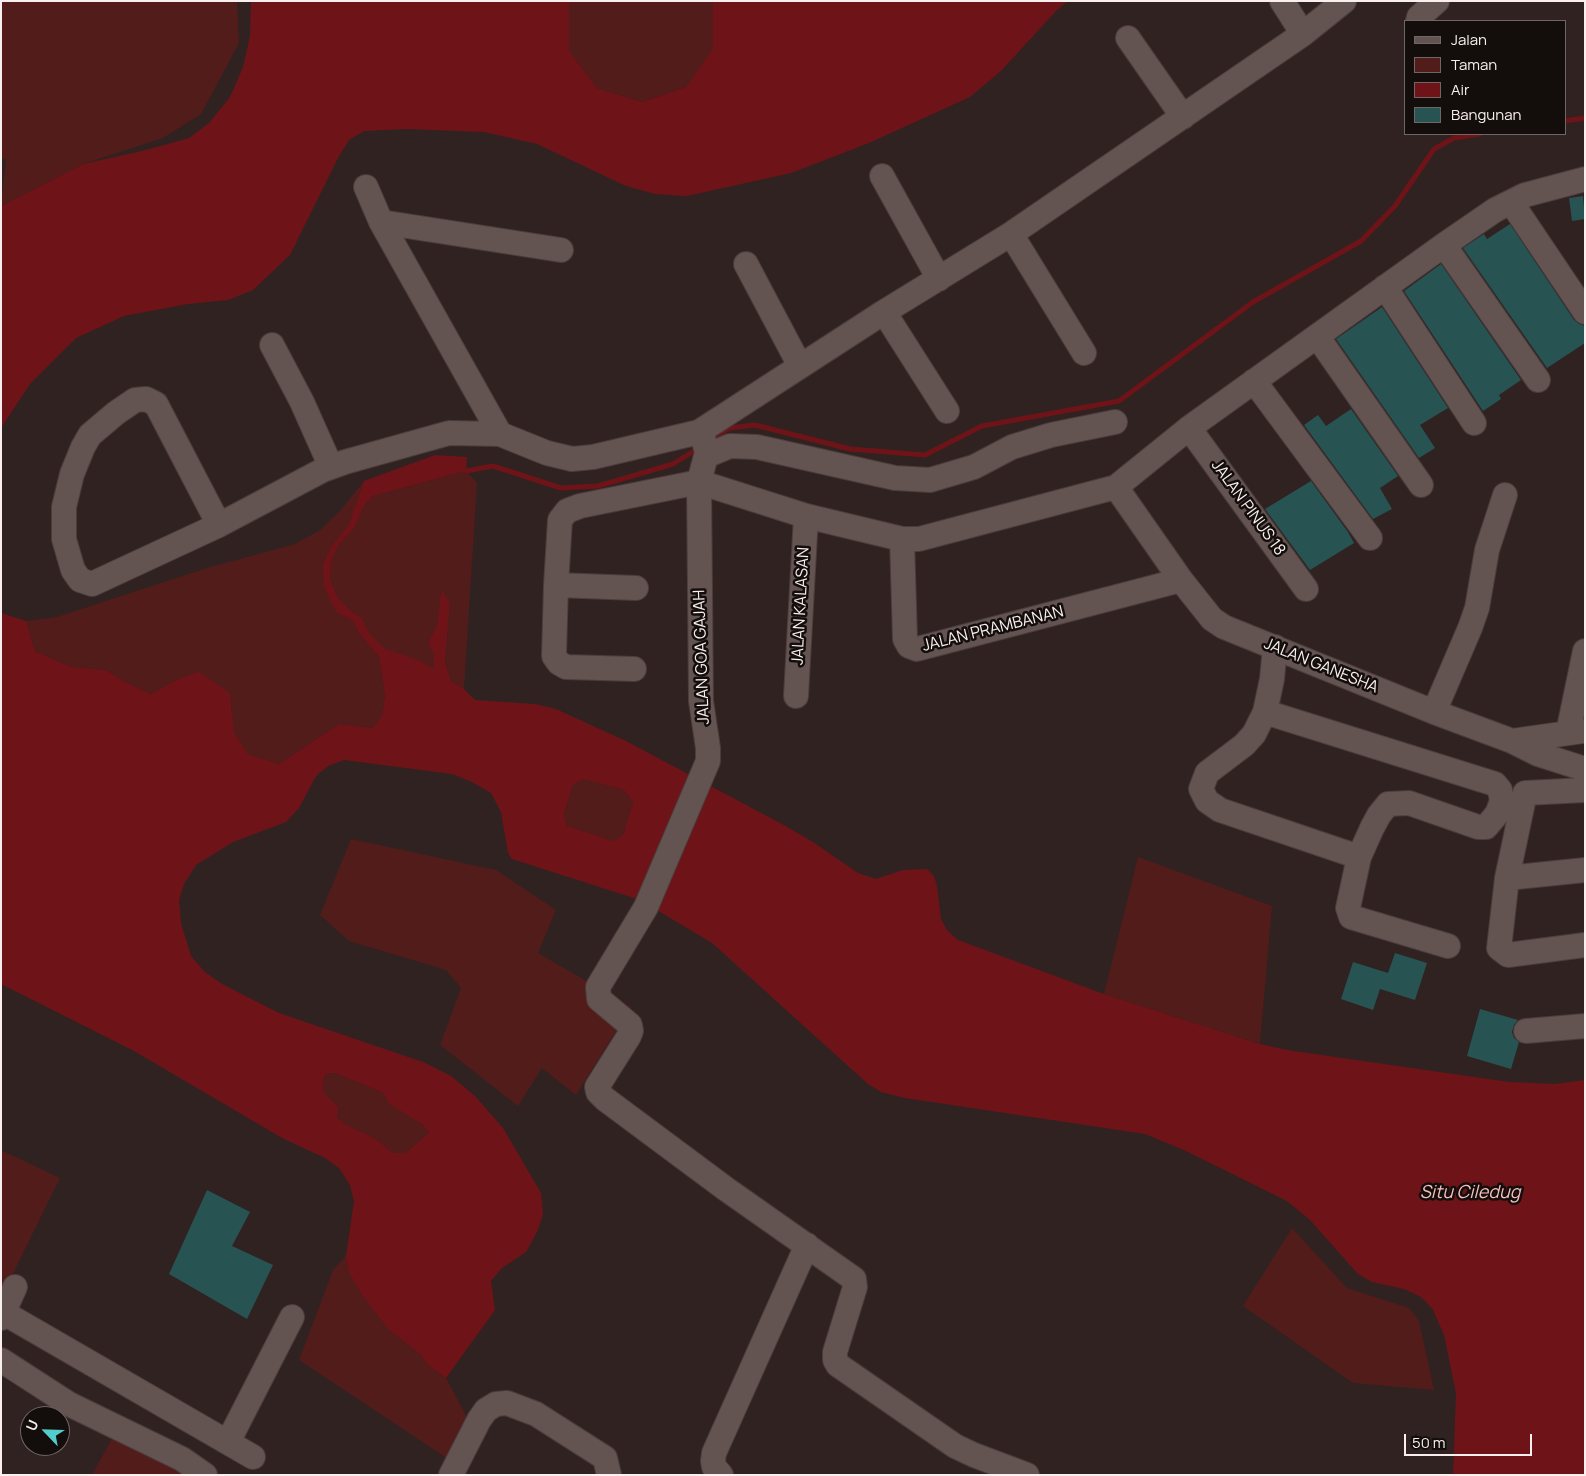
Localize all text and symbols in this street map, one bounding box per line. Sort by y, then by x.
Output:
legend [1404,20,1566,135]
text: Jalan [1451,29,1487,50]
text: Taman [1451,54,1497,75]
text: Air [1451,79,1469,100]
text: Bangunan [1451,104,1521,125]
street label: JALAN PINUS 18 [1207,456,1289,560]
street label: JALAN KALASAN [788,546,814,666]
street label: JALAN GOA GAJAH [690,589,714,725]
street label: JALAN PRAMBANAN [920,602,1066,656]
street label: JALAN GANESHA [1261,634,1381,698]
water label: Situ Ciledug [1420,1182,1520,1204]
north arrow [20,1406,70,1456]
text: U [21,1417,42,1434]
scale bar [1406,1424,1534,1456]
text: 50 m [1412,1432,1446,1453]

